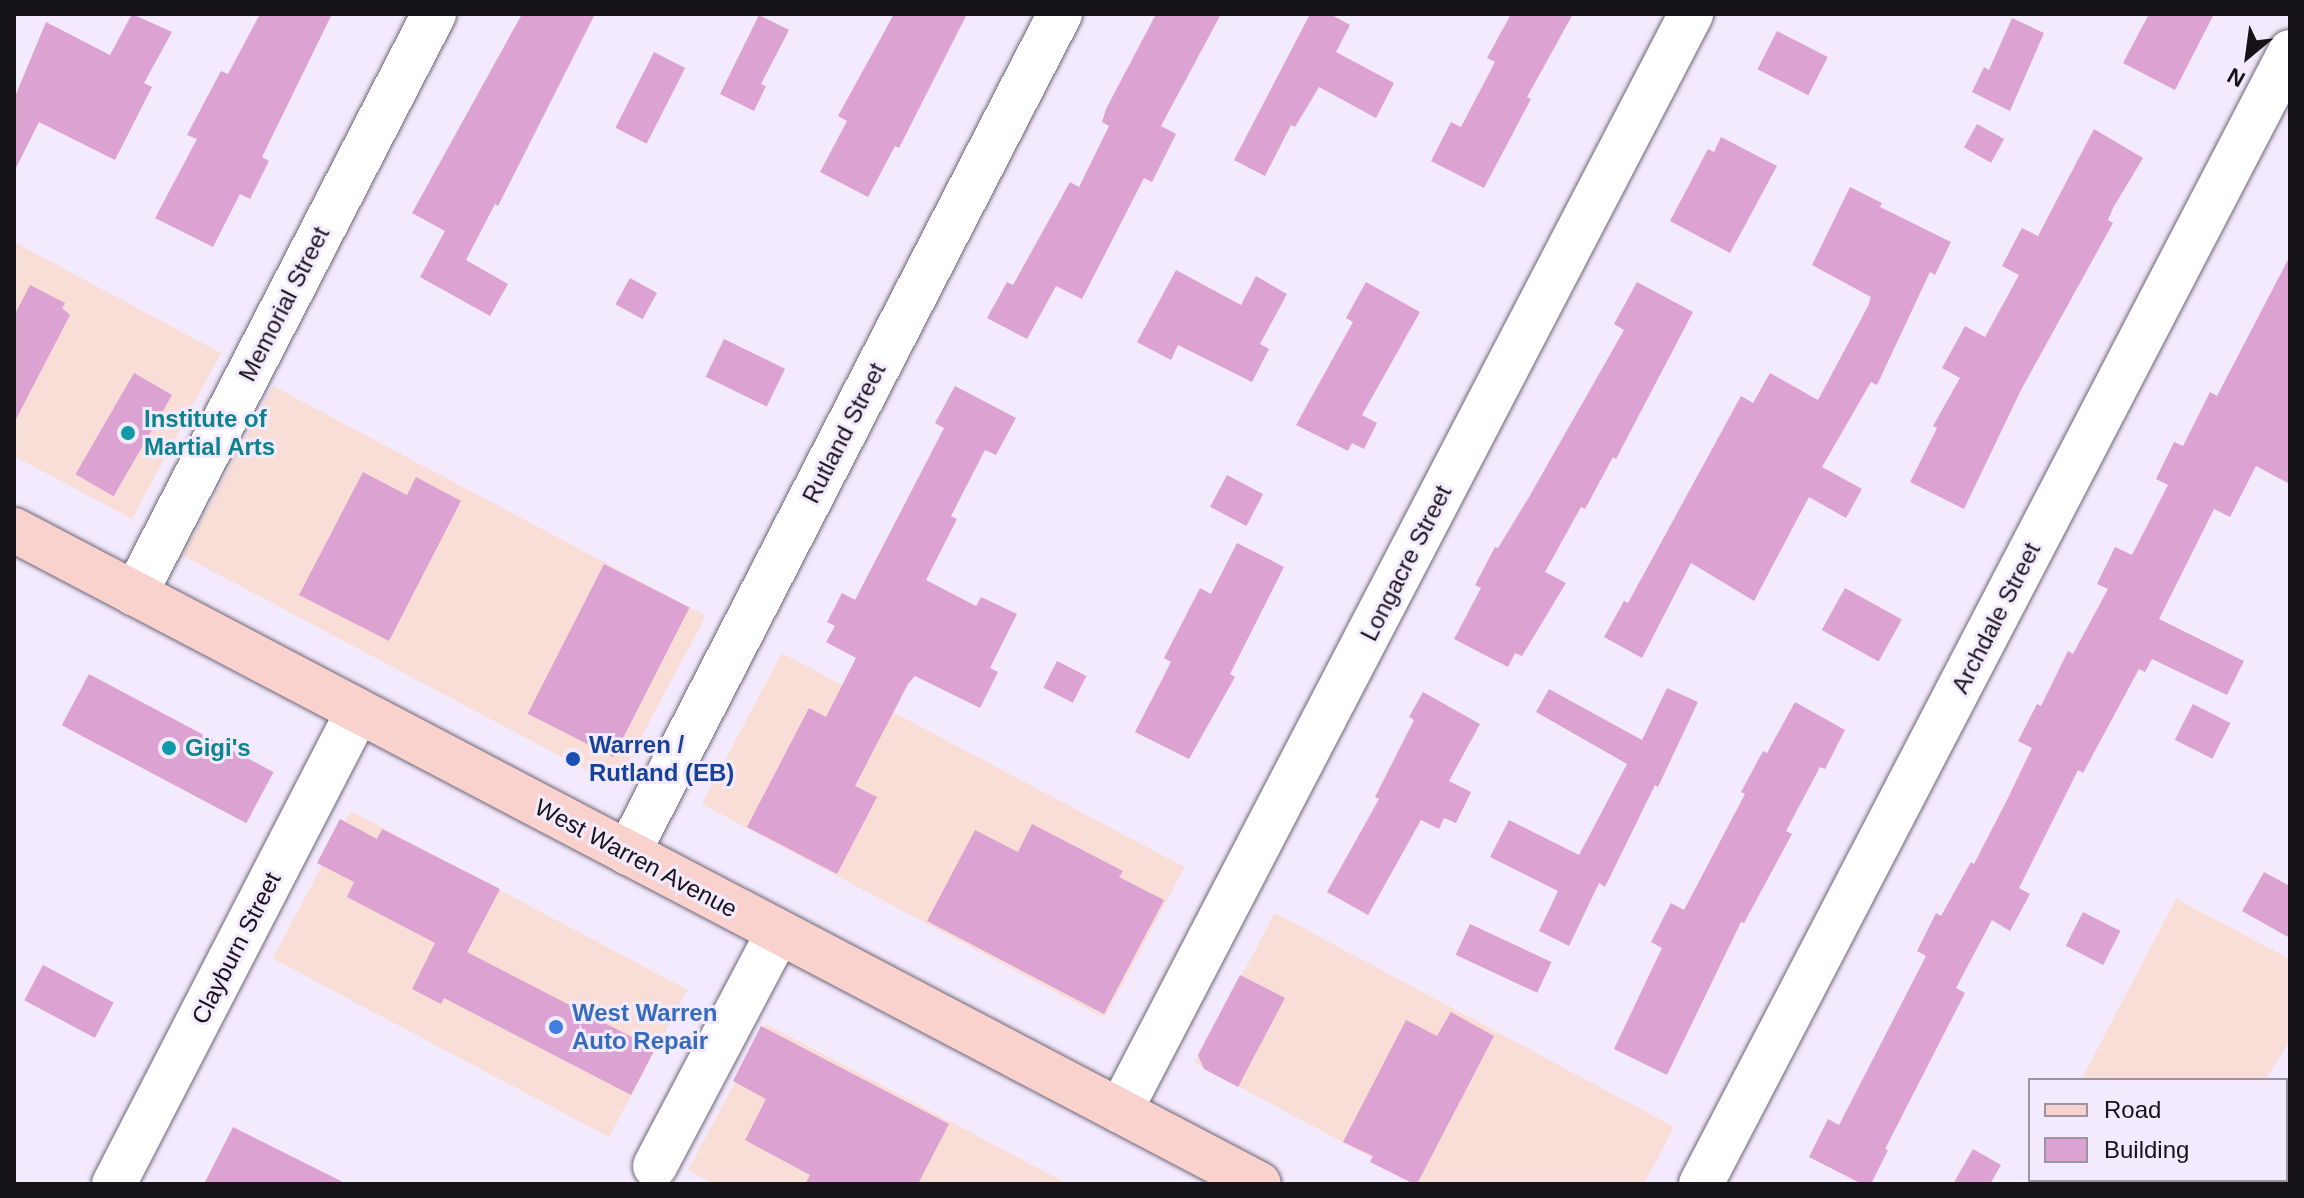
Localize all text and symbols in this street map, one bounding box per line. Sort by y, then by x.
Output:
north arrow [2208,16,2288,96]
text: N [2223,63,2249,92]
street label: Memorial Street [233,222,335,386]
street label: Rutland Street [796,358,892,508]
place label: Institute of Martial Arts [144,405,276,461]
marker: Institute of Martial Arts [119,424,137,442]
street label: Longacre Street [1354,480,1458,646]
street label: Archdale Street [1946,538,2046,698]
place label: Warren / Rutland (EB) [589,731,734,787]
place label: Gigi's [185,734,251,762]
marker: Gigi's [160,739,178,757]
marker: Warren / Rutland (EB) [564,750,582,768]
street label: West Warren Avenue [529,792,743,924]
street label: Clayburn Street [185,867,287,1029]
place label: West Warren Auto Repair [572,999,717,1055]
marker: West Warren Auto Repair [547,1018,565,1036]
legend [2028,1078,2288,1182]
text: Road [2104,1096,2161,1123]
text: Building [2104,1136,2189,1163]

